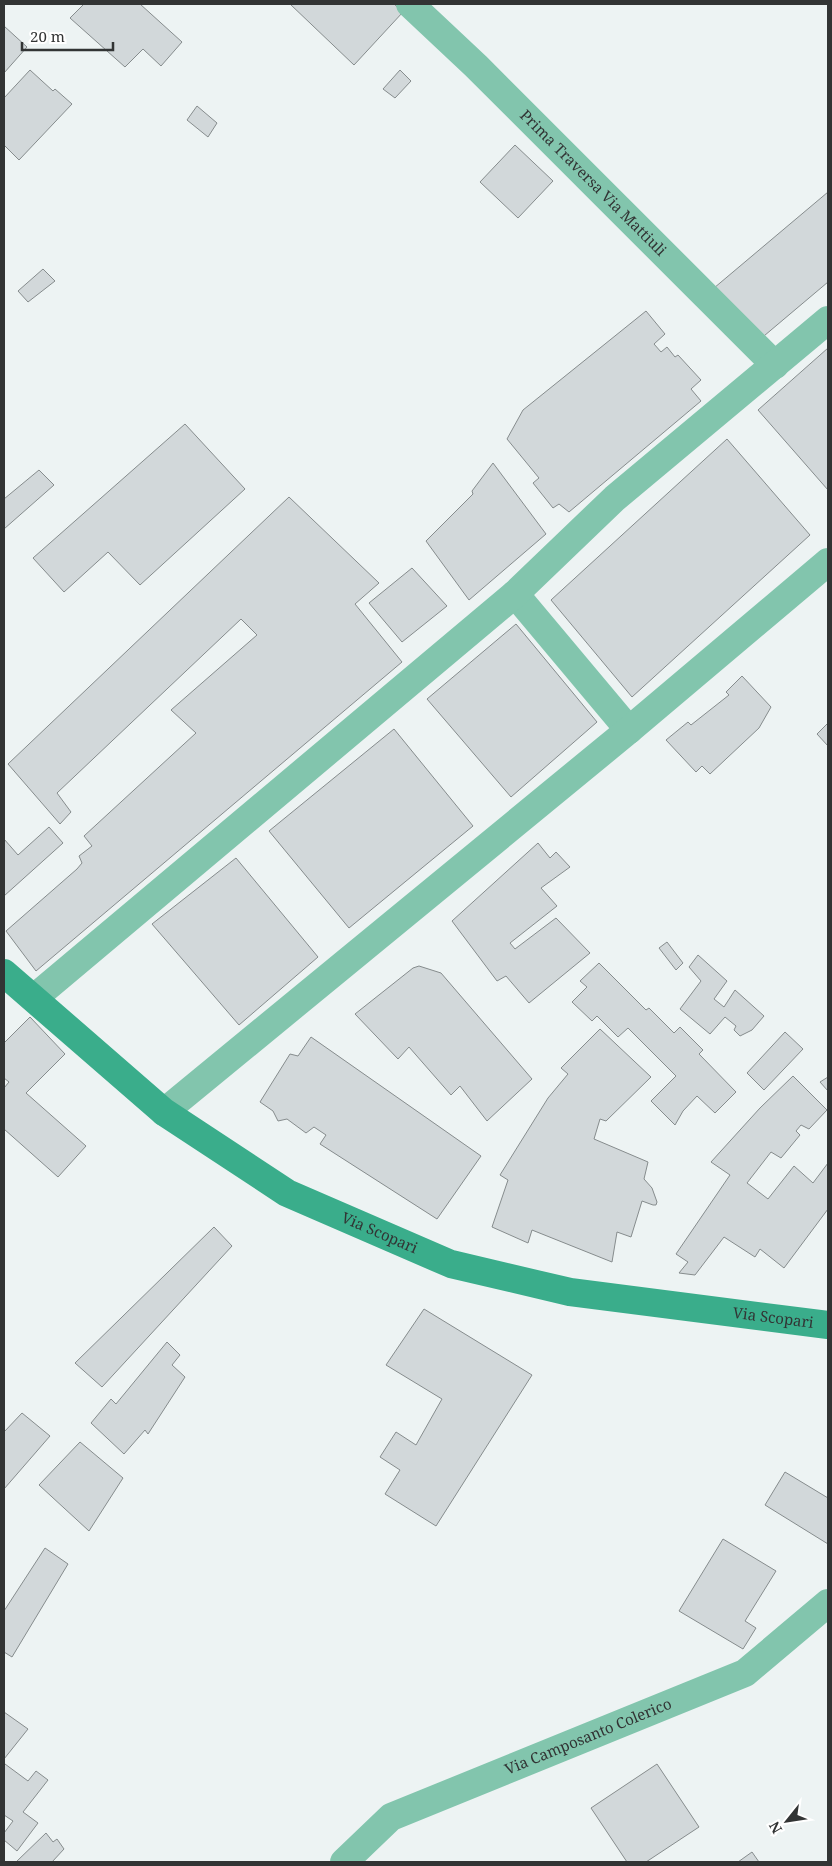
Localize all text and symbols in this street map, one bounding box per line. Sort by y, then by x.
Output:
scale bar [22,20,114,52]
text: 20 m [30,26,65,46]
street label: Prima Traversa Via Mattiuli [516,105,671,260]
street label: Via Scopari [339,1207,421,1257]
street label: Via Scopari [732,1302,815,1332]
street label: Via Camposanto Colerico [502,1693,674,1779]
north arrow [762,1796,812,1846]
text: N [764,1818,786,1837]

